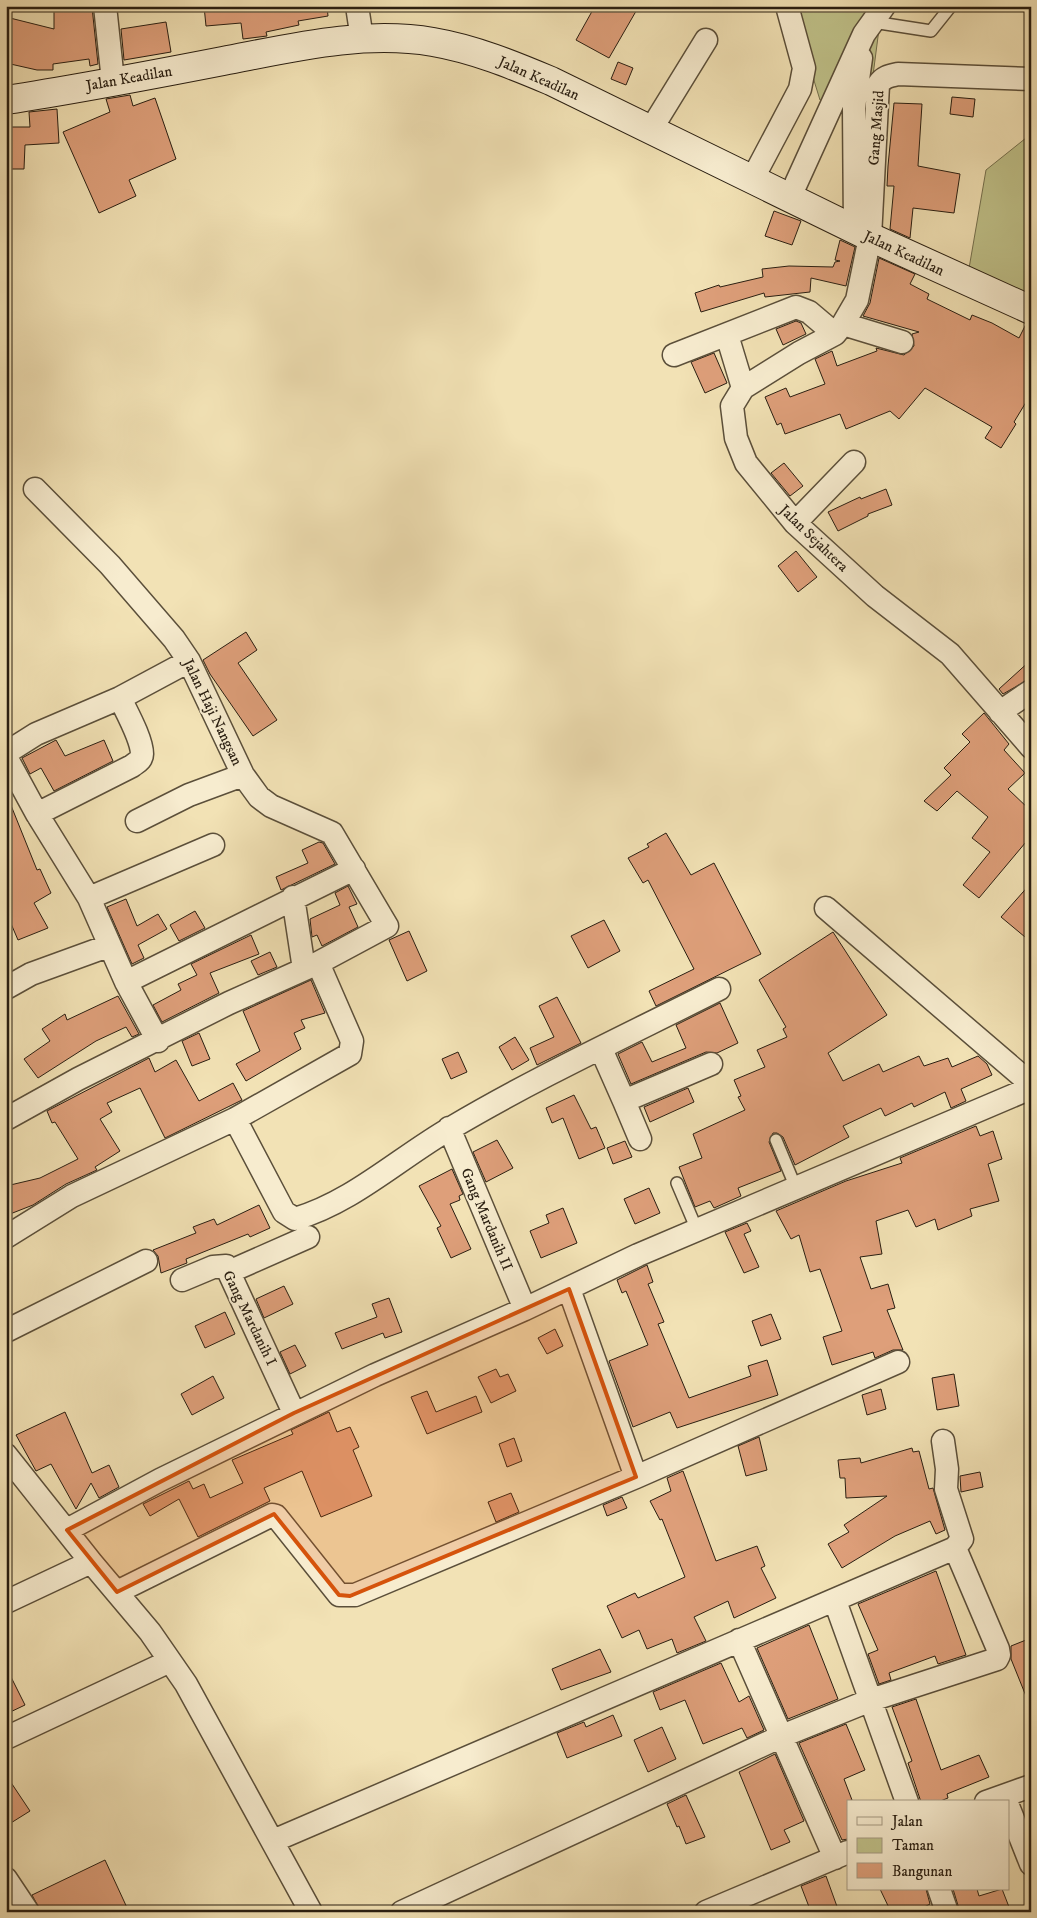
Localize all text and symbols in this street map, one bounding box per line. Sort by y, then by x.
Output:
street label: Jalan Keadilan [493,51,583,105]
street label: Jalan Keadilan [83,62,174,96]
street label: Gang Masjid [864,89,889,166]
street label: Jalan Keadilan [859,226,947,281]
street label: Jalan Sejahtera [774,499,853,576]
street label: Jalan Haji Nangsan [178,654,247,769]
street label: Gang Mardanih II [456,1165,517,1273]
street label: Gang Mardanih I [218,1267,281,1369]
legend [847,1800,1010,1890]
text: Jalan [890,1812,923,1831]
text: Taman [892,1836,934,1855]
text: Bangunan [892,1862,952,1881]

